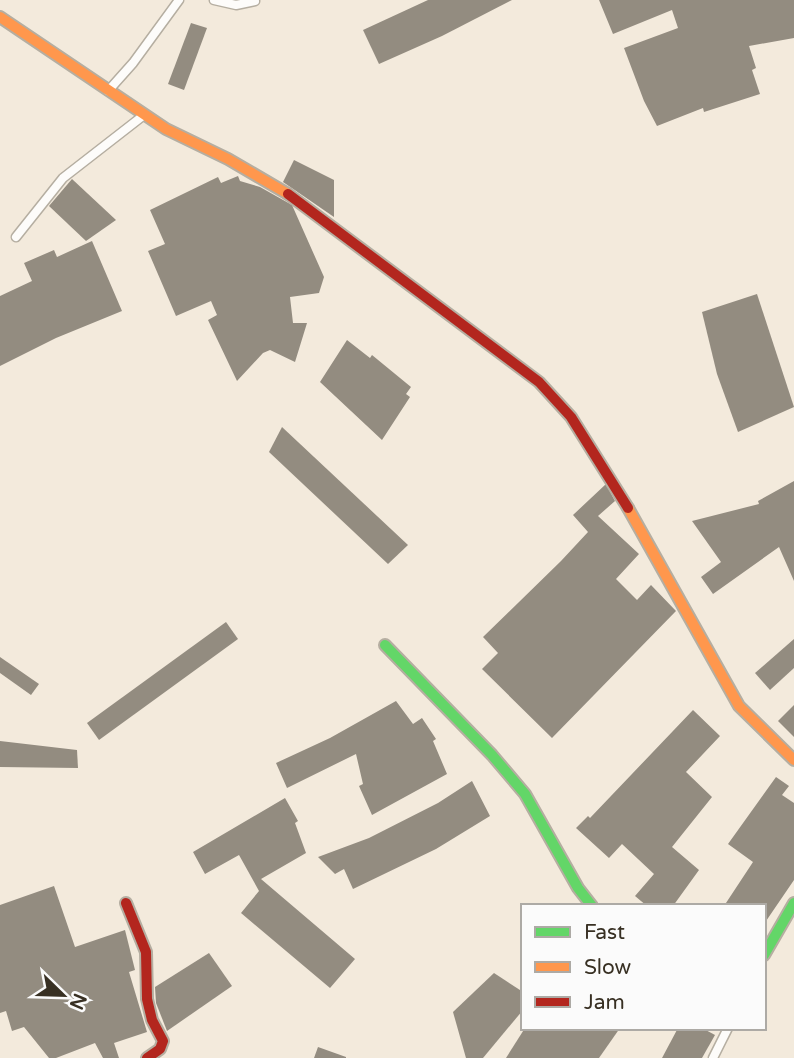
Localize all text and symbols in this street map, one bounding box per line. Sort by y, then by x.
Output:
legend [521,904,766,1030]
text: Fast [584,920,625,945]
text: Slow [584,955,632,980]
north arrow [28,960,98,1030]
text: N [65,990,91,1013]
text: Jam [584,990,625,1015]

